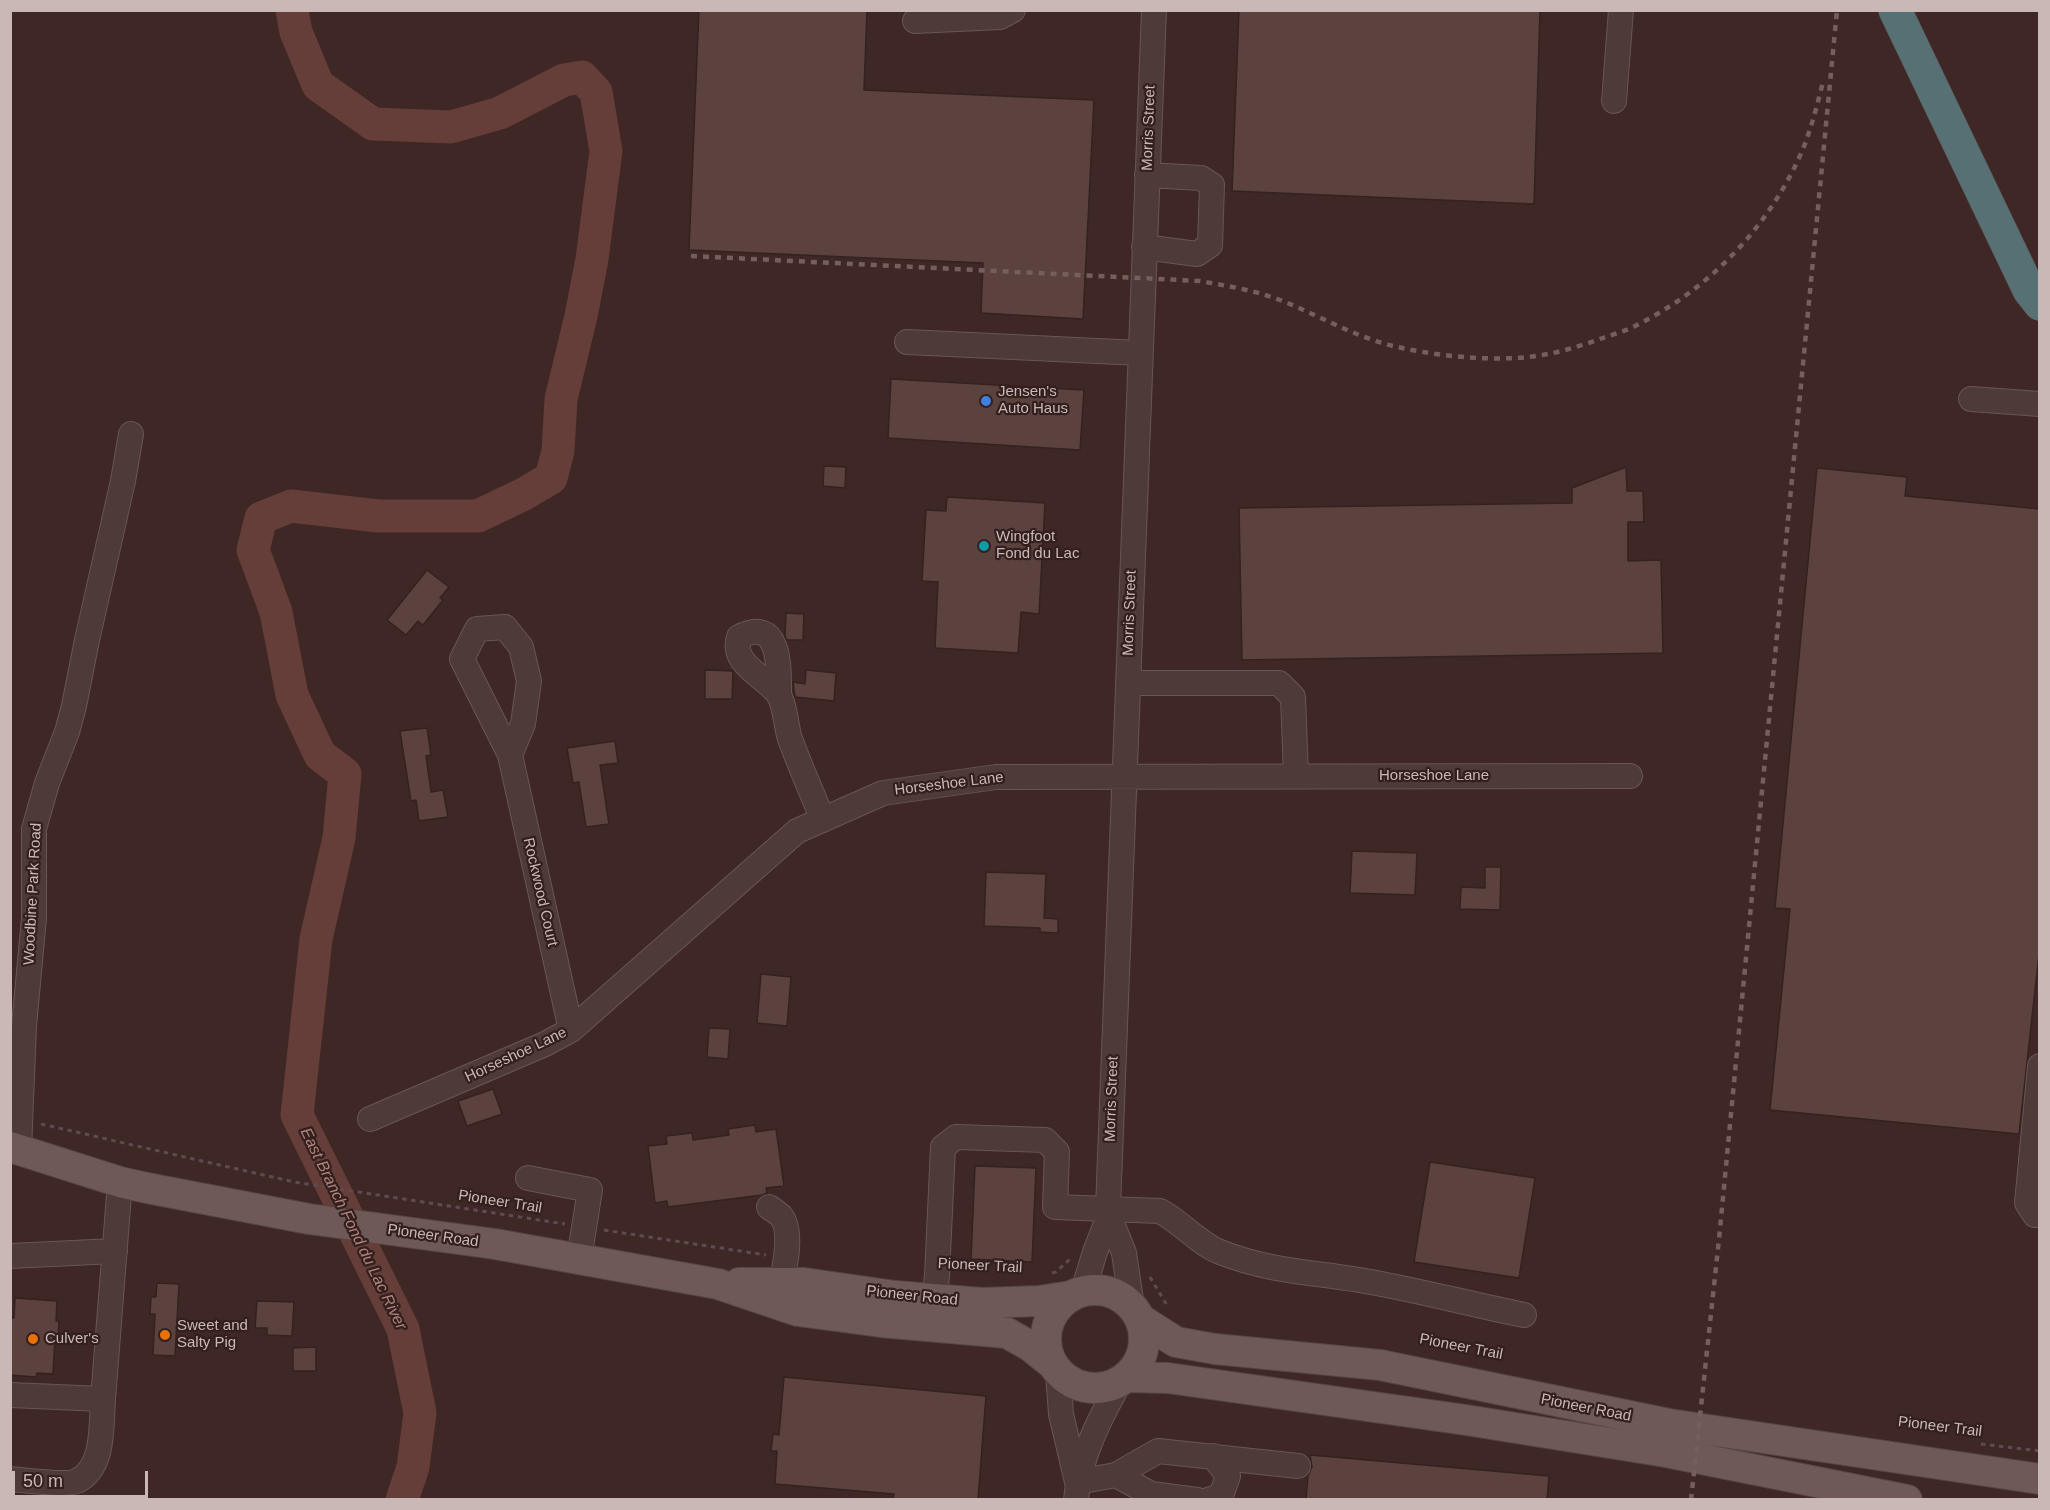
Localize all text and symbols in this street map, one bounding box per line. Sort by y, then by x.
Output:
street label: Morris Street [1139,85,1159,171]
place label: Jensen's Auto Haus [998,383,1068,418]
marker: Jensen's Auto Haus [979,394,993,408]
place label: Wingfoot Fond du Lac [996,528,1079,563]
marker: Wingfoot Fond du Lac [977,539,991,553]
street label: Morris Street [1120,570,1140,656]
street label: Horseshoe Lane [1379,767,1489,785]
street label: Horseshoe Lane [893,768,1005,800]
street label: Woodbine Park Road [20,822,46,966]
street label: Rockwood Court [519,836,561,948]
street label: Horseshoe Lane [462,1024,570,1086]
street label: Morris Street [1102,1056,1122,1142]
water label: East Branch Fond du Lac River [296,1125,410,1333]
street label: Pioneer Trail [457,1187,543,1217]
street label: Pioneer Road [386,1221,480,1251]
street label: Pioneer Trail [937,1255,1023,1277]
street label: Pioneer Road [865,1282,959,1310]
place label: Sweet and Salty Pig [177,1317,248,1352]
marker: Sweet and Salty Pig [158,1328,172,1342]
place label: Culver's [45,1330,99,1348]
street label: Pioneer Trail [1418,1330,1504,1364]
marker: Culver's [26,1332,40,1346]
street label: Pioneer Road [1539,1390,1633,1426]
street label: Pioneer Trail [1897,1413,1983,1441]
scale bar [15,1459,152,1497]
text: 50 m [23,1471,63,1491]

